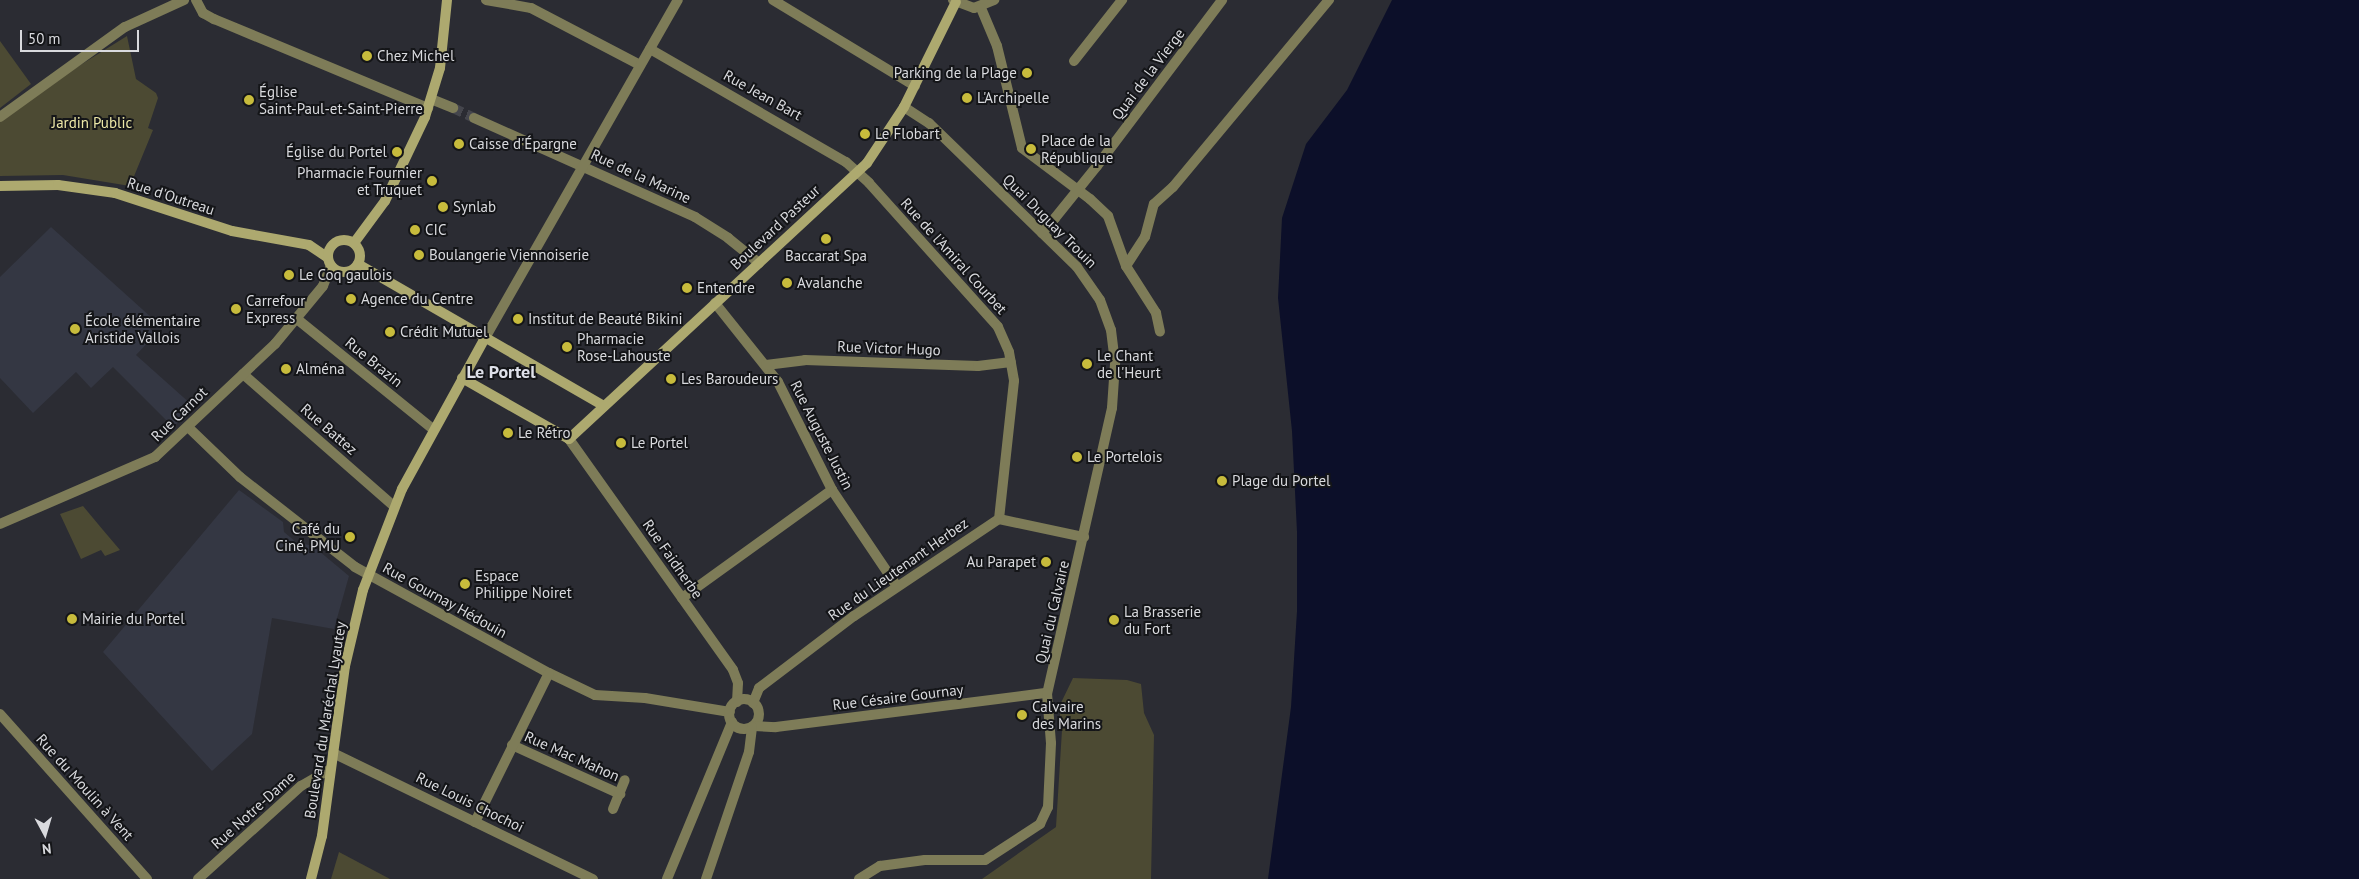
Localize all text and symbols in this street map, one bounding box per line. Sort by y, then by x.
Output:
scale bar [22,20,141,52]
street label: Quai de la Vierge [1108,25,1188,123]
text: 50 m [28,29,61,48]
place label: Chez Michel [377,47,455,65]
marker: Chez Michel [361,50,373,62]
place label: Parking de la Plage [894,64,1017,82]
street label: Rue Jean Bart [721,66,805,124]
marker: Parking de la Plage [1021,67,1033,79]
place label: Église Saint-Paul-et-Saint-Pierre [259,82,423,117]
place label: L'Archipelle [977,89,1049,107]
marker: L'Archipelle [961,92,973,104]
marker: Église Saint-Paul-et-Saint-Pierre [243,94,255,106]
park label: Jardin Public [52,114,132,132]
place label: Le Flobart [875,125,940,143]
marker: Le Flobart [859,128,871,140]
place label: Place de la République [1041,131,1113,166]
place label: Caisse d'Épargne [469,135,577,153]
marker: Caisse d'Épargne [453,138,465,150]
place label: Église du Portel [286,143,387,161]
marker: Place de la République [1025,143,1037,155]
street label: Rue de la Marine [588,145,694,207]
marker: Église du Portel [391,146,403,158]
place label: Pharmacie Fournier et Truquet [297,163,422,198]
street label: Quai Duguay Trouin [999,170,1101,272]
street label: Rue d'Outreau [125,173,217,219]
marker: Pharmacie Fournier et Truquet [426,175,438,187]
street label: Boulevard Pasteur [727,181,823,273]
street label: Rue de l'Amiral Courbet [897,194,1011,318]
place label: Synlab [453,198,496,216]
marker: Synlab [437,201,449,213]
place label: CIC [425,221,446,239]
marker: CIC [409,224,421,236]
marker: Baccarat Spa [820,233,832,245]
place label: Boulangerie Viennoiserie [429,246,590,264]
place label: Baccarat Spa [785,247,867,265]
marker: Boulangerie Viennoiserie [413,249,425,261]
place label: Le Coq gaulois [299,266,392,284]
marker: Le Coq gaulois [283,269,295,281]
place label: Avalanche [797,274,863,292]
marker: Avalanche [781,277,793,289]
place label: Entendre [697,279,755,297]
marker: Entendre [681,282,693,294]
place label: Agence du Centre [361,290,473,308]
place label: Carrefour Express [246,291,305,326]
marker: Agence du Centre [345,293,357,305]
marker: Carrefour Express [230,303,242,315]
place label: Institut de Beauté Bikini [528,310,683,328]
place label: École élémentaire Aristide Vallois [85,311,200,346]
marker: Institut de Beauté Bikini [512,313,524,325]
marker: École élémentaire Aristide Vallois [69,323,81,335]
place label: Crédit Mutuel [400,323,487,341]
marker: Crédit Mutuel [384,326,396,338]
place label: Pharmacie Rose-Lahouste [577,329,671,364]
street label: Rue Brazin [342,333,406,391]
street label: Rue Victor Hugo [837,337,941,359]
marker: Pharmacie Rose-Lahouste [561,341,573,353]
place label: Le Chant de l'Heurt [1097,346,1161,381]
marker: Le Chant de l'Heurt [1081,358,1093,370]
place label: Alména [296,360,345,378]
district label: Le Portel [466,361,536,383]
marker: Alména [280,363,292,375]
place label: Les Baroudeurs [681,370,778,388]
marker: Les Baroudeurs [665,373,677,385]
street label: Rue Auguste Justin [787,377,857,493]
street label: Rue Carnot [147,383,211,445]
street label: Rue Battez [297,400,361,458]
place label: Le Rétro [518,424,571,442]
marker: Le Rétro [502,427,514,439]
place label: Le Portel [631,434,688,452]
marker: Le Portel [615,437,627,449]
place label: Le Portelois [1087,448,1162,466]
marker: Le Portelois [1071,451,1083,463]
place label: Plage du Portel [1232,472,1330,490]
marker: Plage du Portel [1216,475,1228,487]
street label: Rue du Lieutenant Herbez [825,514,971,624]
street label: Rue Faidherbe [639,516,707,602]
place label: Café du Ciné, PMU [274,519,340,554]
marker: Café du Ciné, PMU [344,531,356,543]
place label: Au Parapet [966,553,1036,571]
marker: Au Parapet [1040,556,1052,568]
street label: Rue Gournay Hédouin [380,558,510,642]
street label: Quai du Calvaire [1031,559,1073,665]
place label: Espace Philippe Noiret [475,566,572,601]
marker: Espace Philippe Noiret [459,578,471,590]
place label: La Brasserie du Fort [1124,602,1201,637]
place label: Mairie du Portel [82,610,185,628]
marker: Mairie du Portel [66,613,78,625]
marker: La Brasserie du Fort [1108,614,1120,626]
street label: Boulevard du Maréchal Lyautey [301,620,349,820]
street label: Rue Césaire Gournay [832,680,964,714]
place label: Calvaire des Marins [1032,697,1101,732]
marker: Calvaire des Marins [1016,709,1028,721]
street label: Rue Mac Mahon [522,727,622,785]
street label: Rue du Moulin à Vent [32,730,138,844]
street label: Rue Notre-Dame [207,768,299,852]
street label: Rue Louis Chochoi [413,768,527,836]
north arrow [20,809,70,859]
text: N [41,839,52,858]

